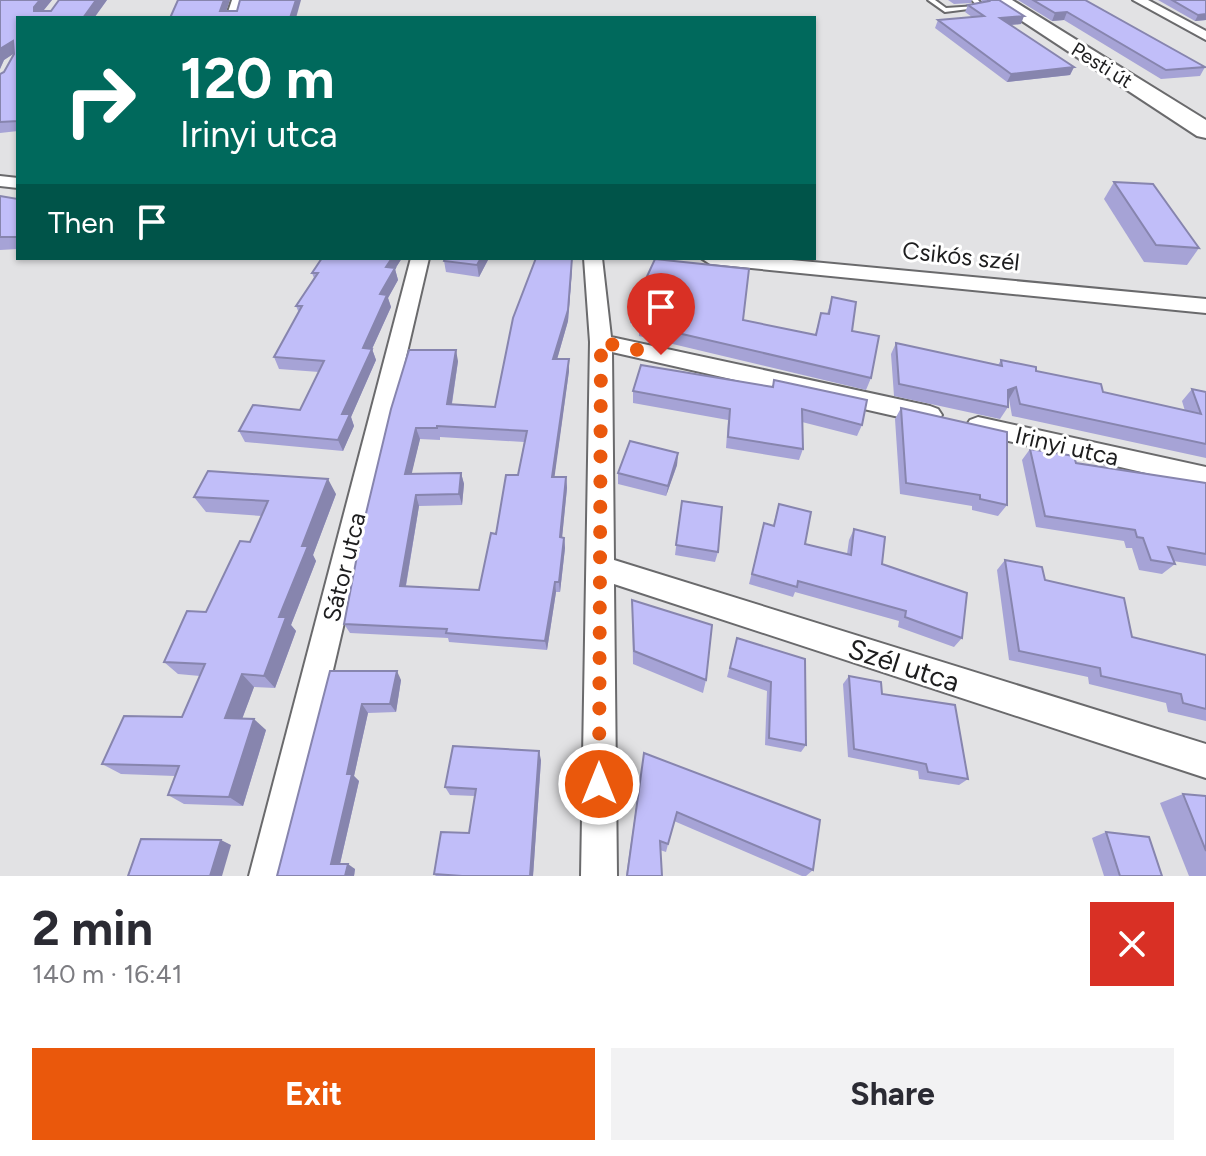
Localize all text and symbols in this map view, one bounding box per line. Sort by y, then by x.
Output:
street label: Pesti út [1067,37,1137,93]
text: 120 m [180,45,335,112]
icon: right [48,48,152,152]
text: Irinyi utca [180,113,338,156]
icon: arrive [130,200,174,244]
text: Then [48,204,114,241]
street label: Csikós szél [901,235,1021,277]
pin [627,273,695,355]
icon: arrive [639,285,683,329]
street label: Irinyi utca [1013,420,1121,472]
street label: Sátor utca [316,509,372,625]
street label: Szél utca [844,631,964,699]
position arrow [557,742,641,826]
text: 2 min [32,899,153,957]
button: close [1090,902,1174,986]
text: 140 m · 16:41 [32,958,182,990]
button: Exit [32,1048,595,1140]
button: Share [611,1048,1174,1140]

